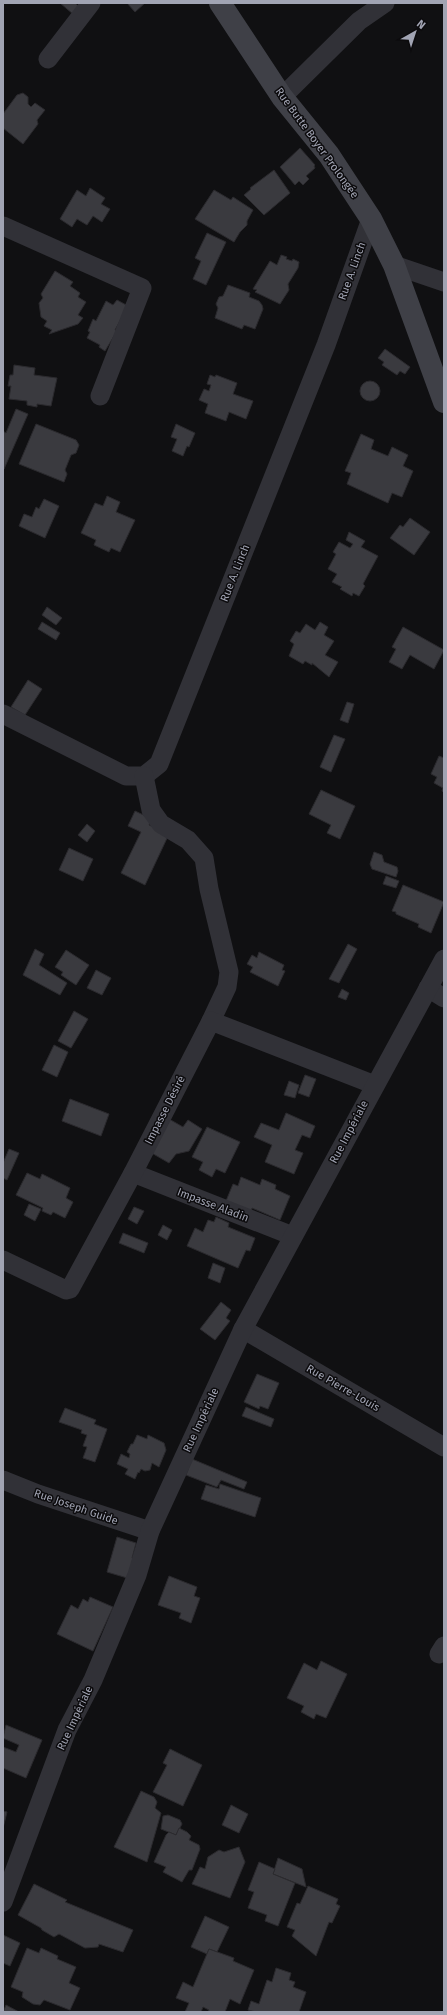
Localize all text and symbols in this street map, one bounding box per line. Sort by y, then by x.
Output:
north arrow [395,12,435,52]
text: N [414,17,428,32]
street label: Rue Butte Boyer Prolongée [273,85,361,201]
street label: Rue A. Linch [336,240,368,302]
street label: Rue A. Linch [218,542,252,604]
street label: Impasse Désiré [142,1074,188,1146]
street label: Rue Impériale [327,1098,371,1166]
street label: Impasse Aladin [175,1185,251,1225]
street label: Rue Pierre-Louis [304,1362,382,1414]
street label: Rue Impériale [180,1386,222,1454]
street label: Rue Joseph Guide [32,1487,120,1527]
street label: Rue Impériale [54,1684,96,1752]

